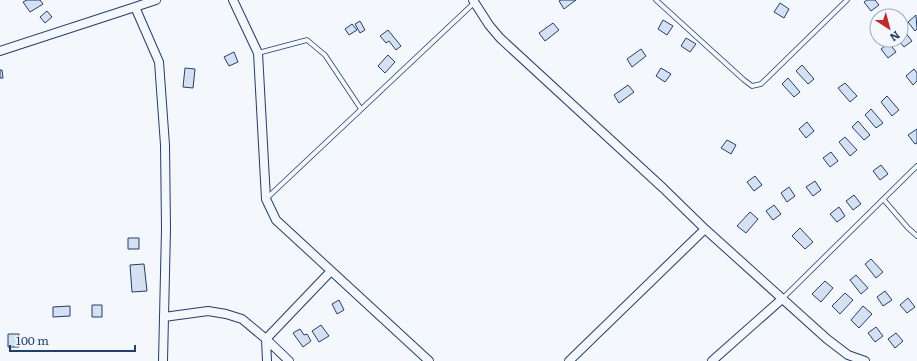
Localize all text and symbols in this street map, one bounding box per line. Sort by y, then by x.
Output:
north arrow [869,8,909,48]
text: N [887,28,904,46]
scale bar [10,327,135,353]
text: 100 m [16,331,49,349]

